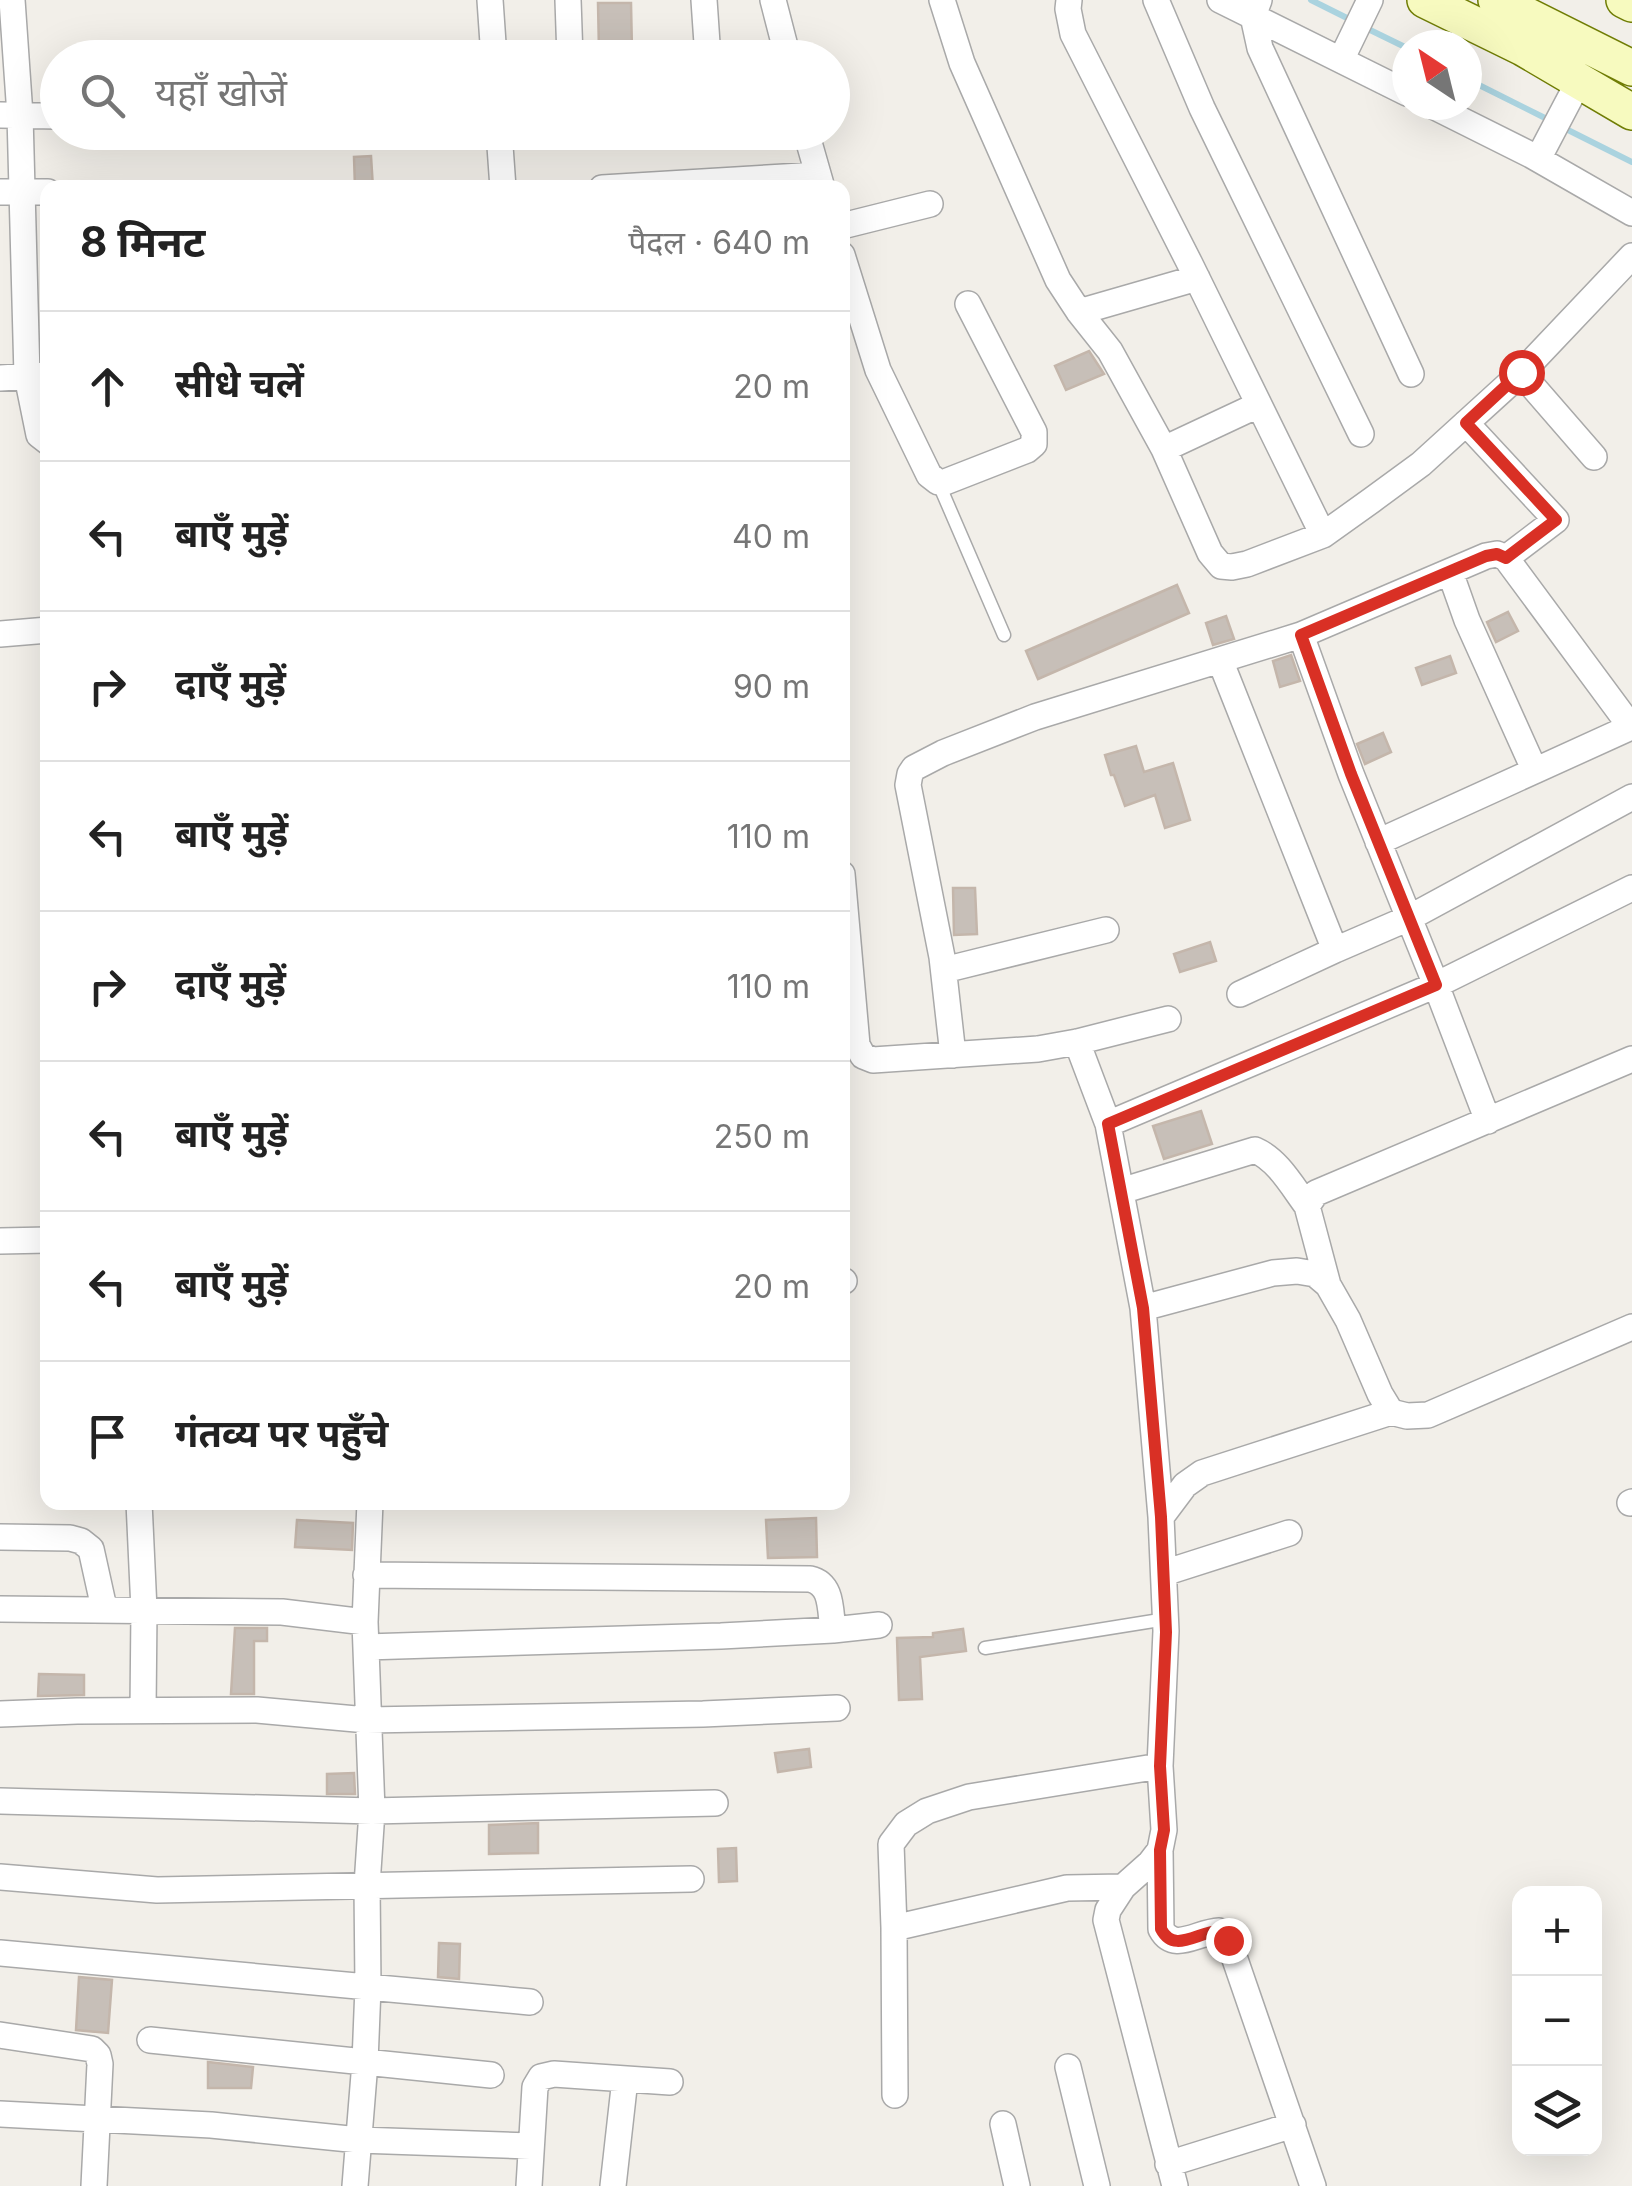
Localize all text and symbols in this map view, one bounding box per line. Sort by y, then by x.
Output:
north arrow [1392,30,1482,120]
search box [40,40,850,150]
icon: search [75,68,130,123]
text: यहाँ खोजें [155,69,287,115]
text: 8 मिनट [80,216,205,267]
text: पैदल · 640 m [628,223,810,262]
route start [1499,350,1545,396]
icon: ahead [80,359,135,414]
text: सीधे चलें [175,360,304,406]
text: 20 m [733,367,810,406]
icon: left [80,509,135,564]
text: बाएँ मुड़ें [175,510,288,556]
text: 40 m [732,517,810,556]
icon: right [80,659,135,714]
text: दाएँ मुड़ें [175,660,286,706]
text: 90 m [733,667,810,706]
icon: left [80,809,135,864]
text: बाएँ मुड़ें [175,810,288,856]
text: 110 m [727,817,810,856]
icon: right [80,959,135,1014]
text: दाएँ मुड़ें [175,960,286,1006]
text: 110 m [727,967,810,1006]
icon: left [80,1109,135,1164]
text: बाएँ मुड़ें [175,1110,288,1156]
text: 250 m [714,1117,810,1156]
icon: left [80,1259,135,1314]
text: बाएँ मुड़ें [175,1260,288,1306]
text: 20 m [733,1267,810,1306]
icon: arrive [80,1409,135,1464]
text: गंतव्य पर पहुँचे [175,1410,388,1456]
map controls [1512,1886,1602,2156]
button: + [1512,1886,1602,1976]
route end [1206,1918,1252,1964]
button: − [1512,1976,1602,2066]
button: layers [1512,2066,1602,2156]

